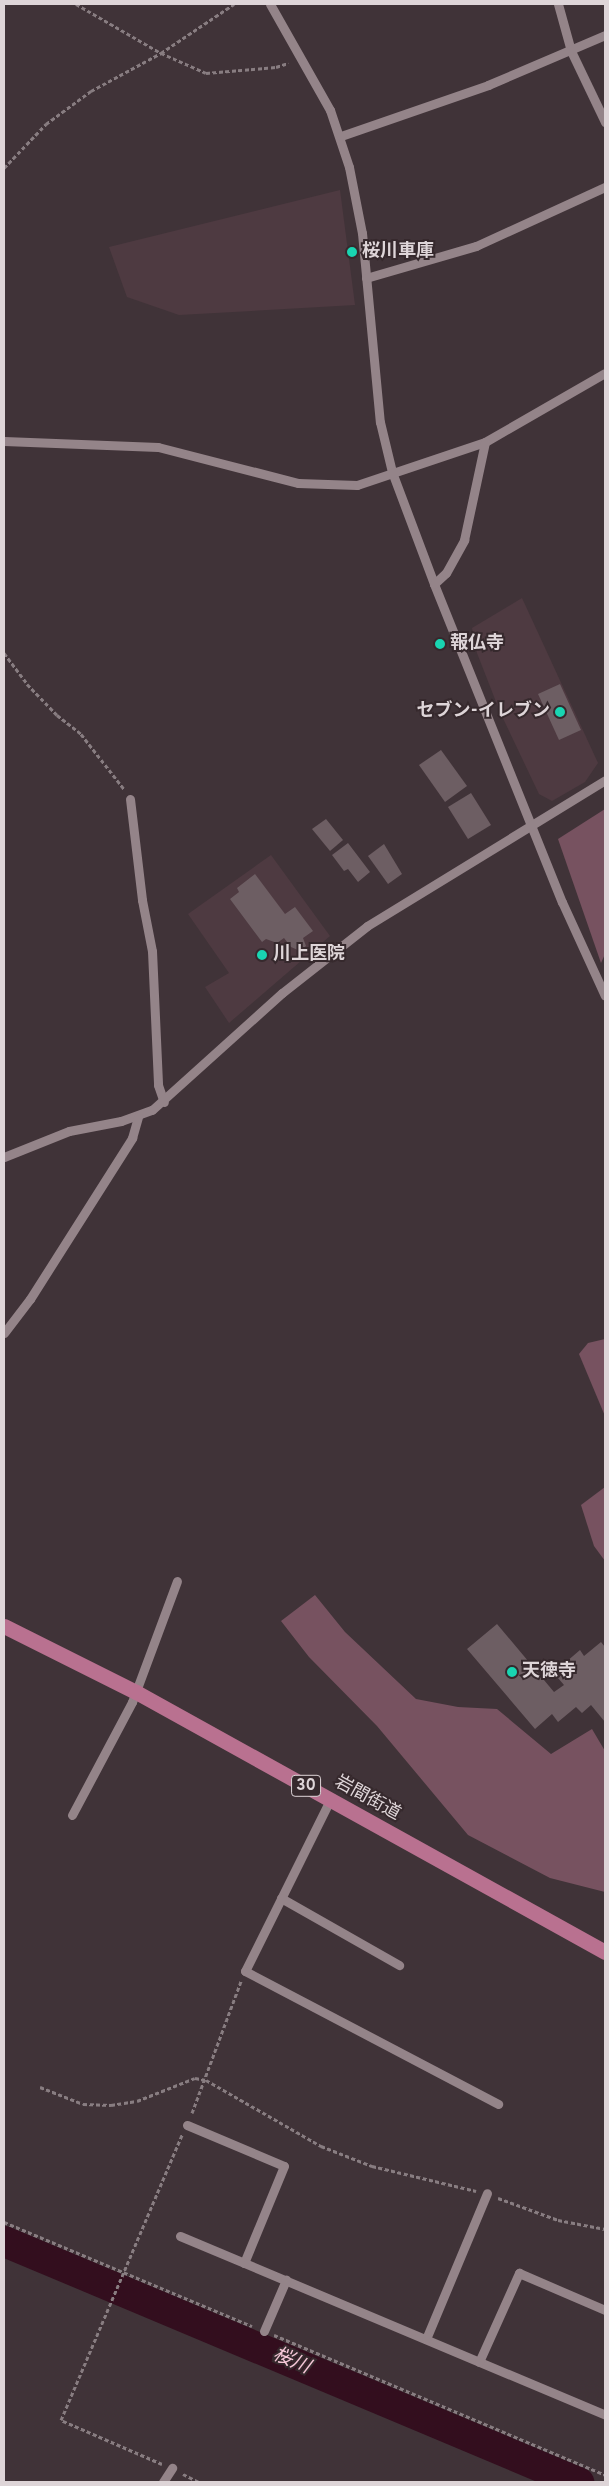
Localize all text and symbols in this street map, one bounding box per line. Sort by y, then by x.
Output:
place label: 桜川車庫 [362,241,434,263]
marker: 桜川車庫 [346,246,358,258]
place label: 報仏寺 [450,633,504,655]
marker: 報仏寺 [434,638,446,650]
place label: セブン-イレブン [417,701,550,723]
marker: セブン-イレブン [554,706,566,718]
place label: 川上医院 [273,944,345,966]
marker: 川上医院 [255,948,269,962]
place label: 天徳寺 [522,1661,576,1683]
marker: 天徳寺 [506,1666,518,1678]
road number: 30 [291,1772,321,1800]
street label: 岩間街道 [330,1772,404,1826]
water label: 桜川 [269,2344,313,2380]

